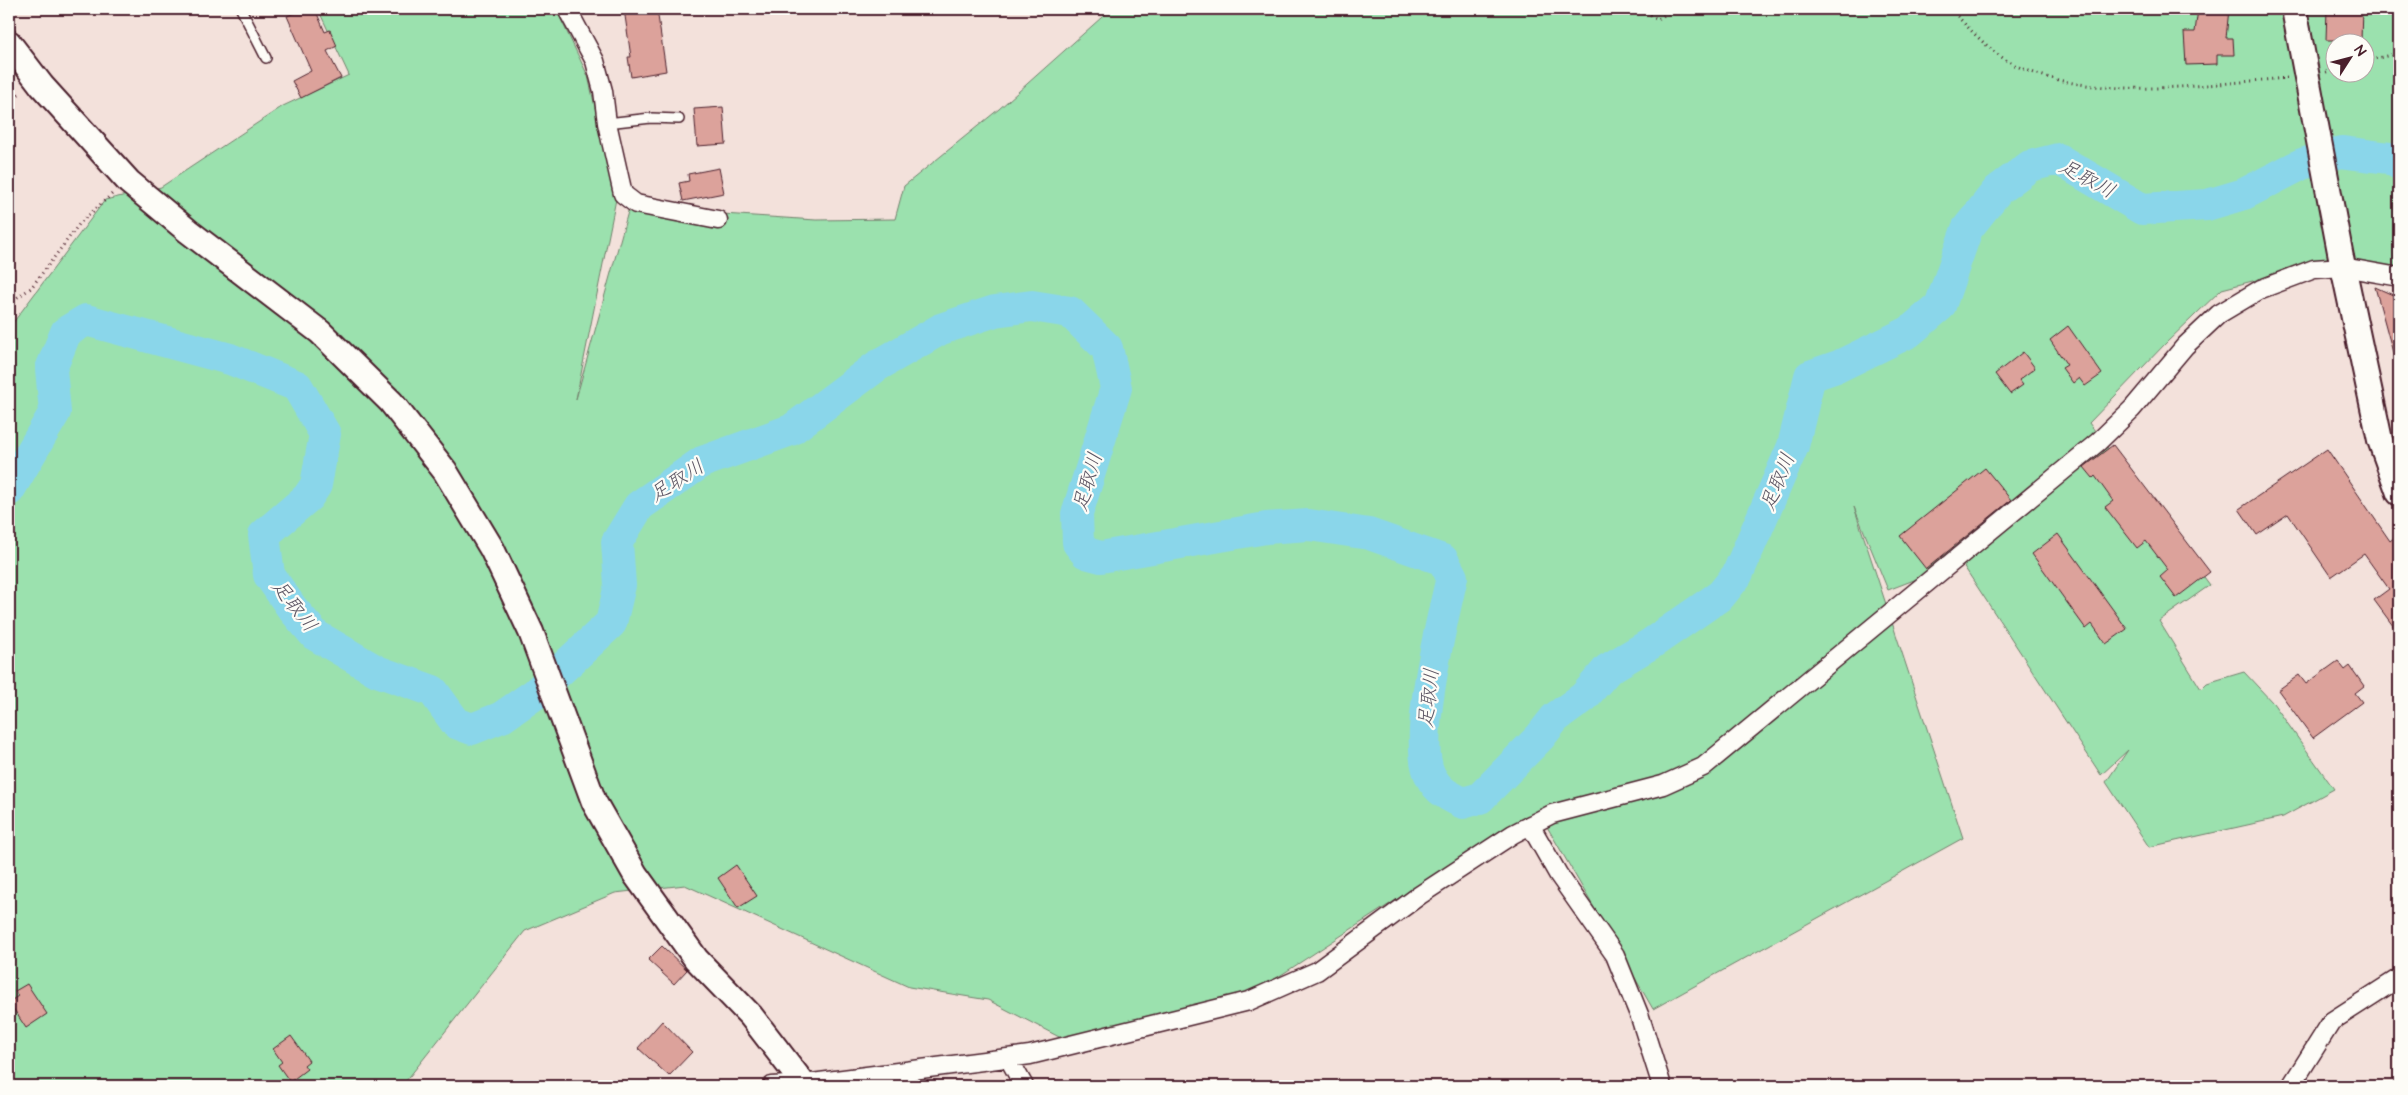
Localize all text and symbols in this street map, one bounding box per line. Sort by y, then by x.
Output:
north arrow [2326,32,2376,82]
text: N [2349,42,2371,61]
water label: 足取川 [2054,153,2120,205]
water label: 足取川 [1066,449,1110,515]
water label: 足取川 [1754,449,1802,515]
water label: 足取川 [644,453,710,509]
water label: 足取川 [264,574,324,638]
water label: 足取川 [1412,667,1446,729]

